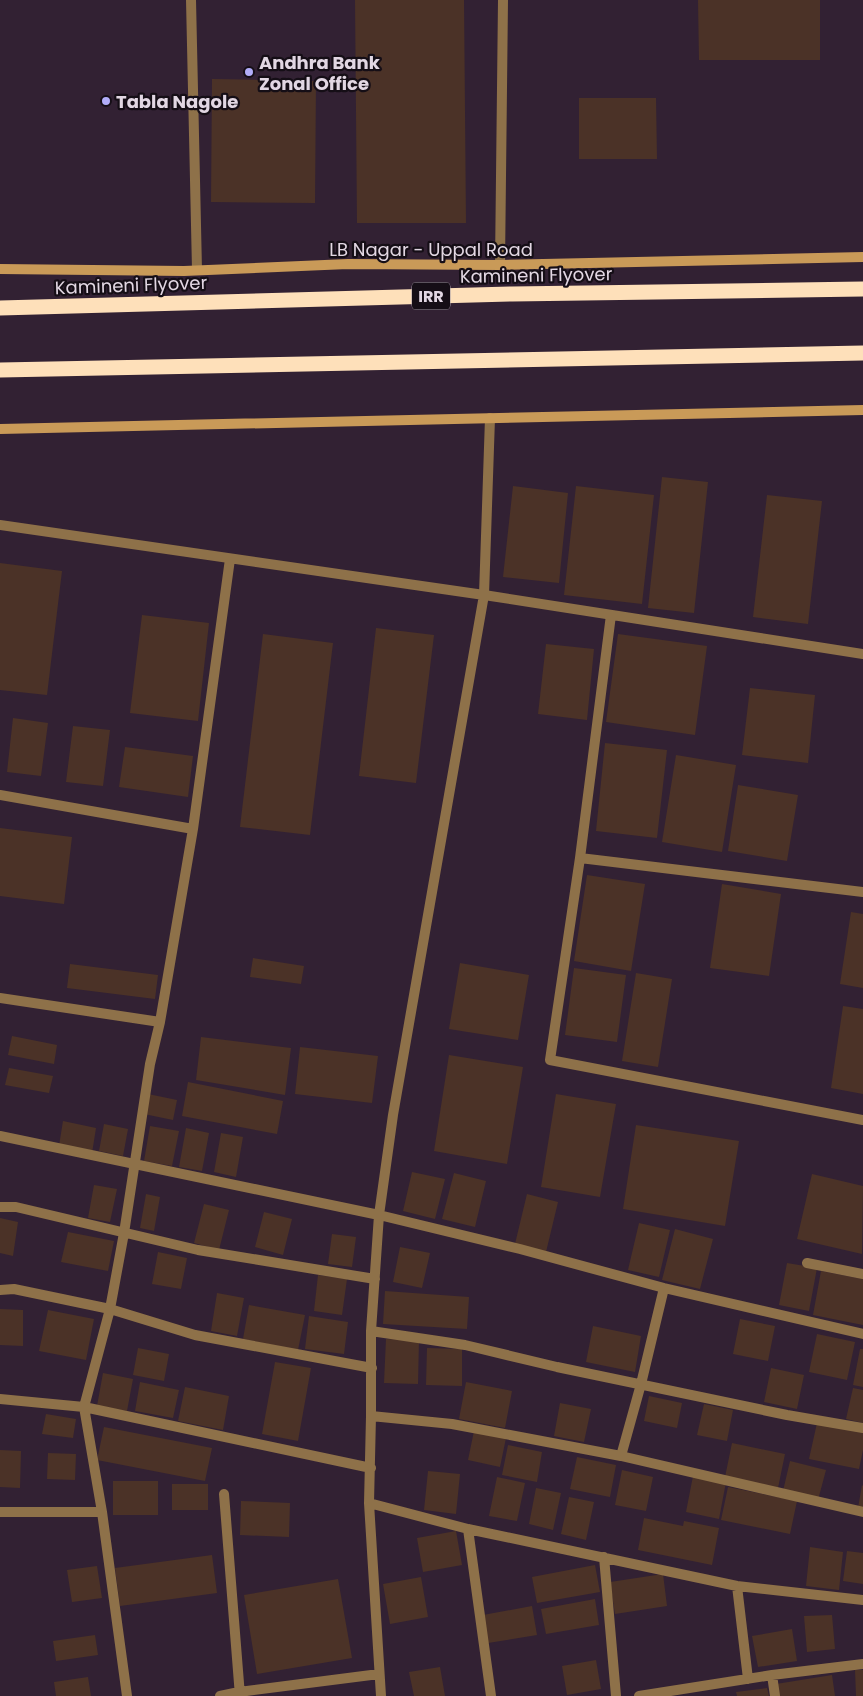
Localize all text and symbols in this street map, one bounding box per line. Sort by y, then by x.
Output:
place label: Andhra Bank Zonal Office [259,50,381,96]
marker: Andhra Bank Zonal Office [243,66,255,78]
place label: Tabla Nagole [116,89,238,114]
marker: Tabla Nagole [100,95,112,107]
street label: LB Nagar - Uppal Road [329,237,533,262]
street label: Kamineni Flyover [460,261,613,289]
street label: Kamineni Flyover [54,270,208,300]
road number: IRR [412,282,450,310]

